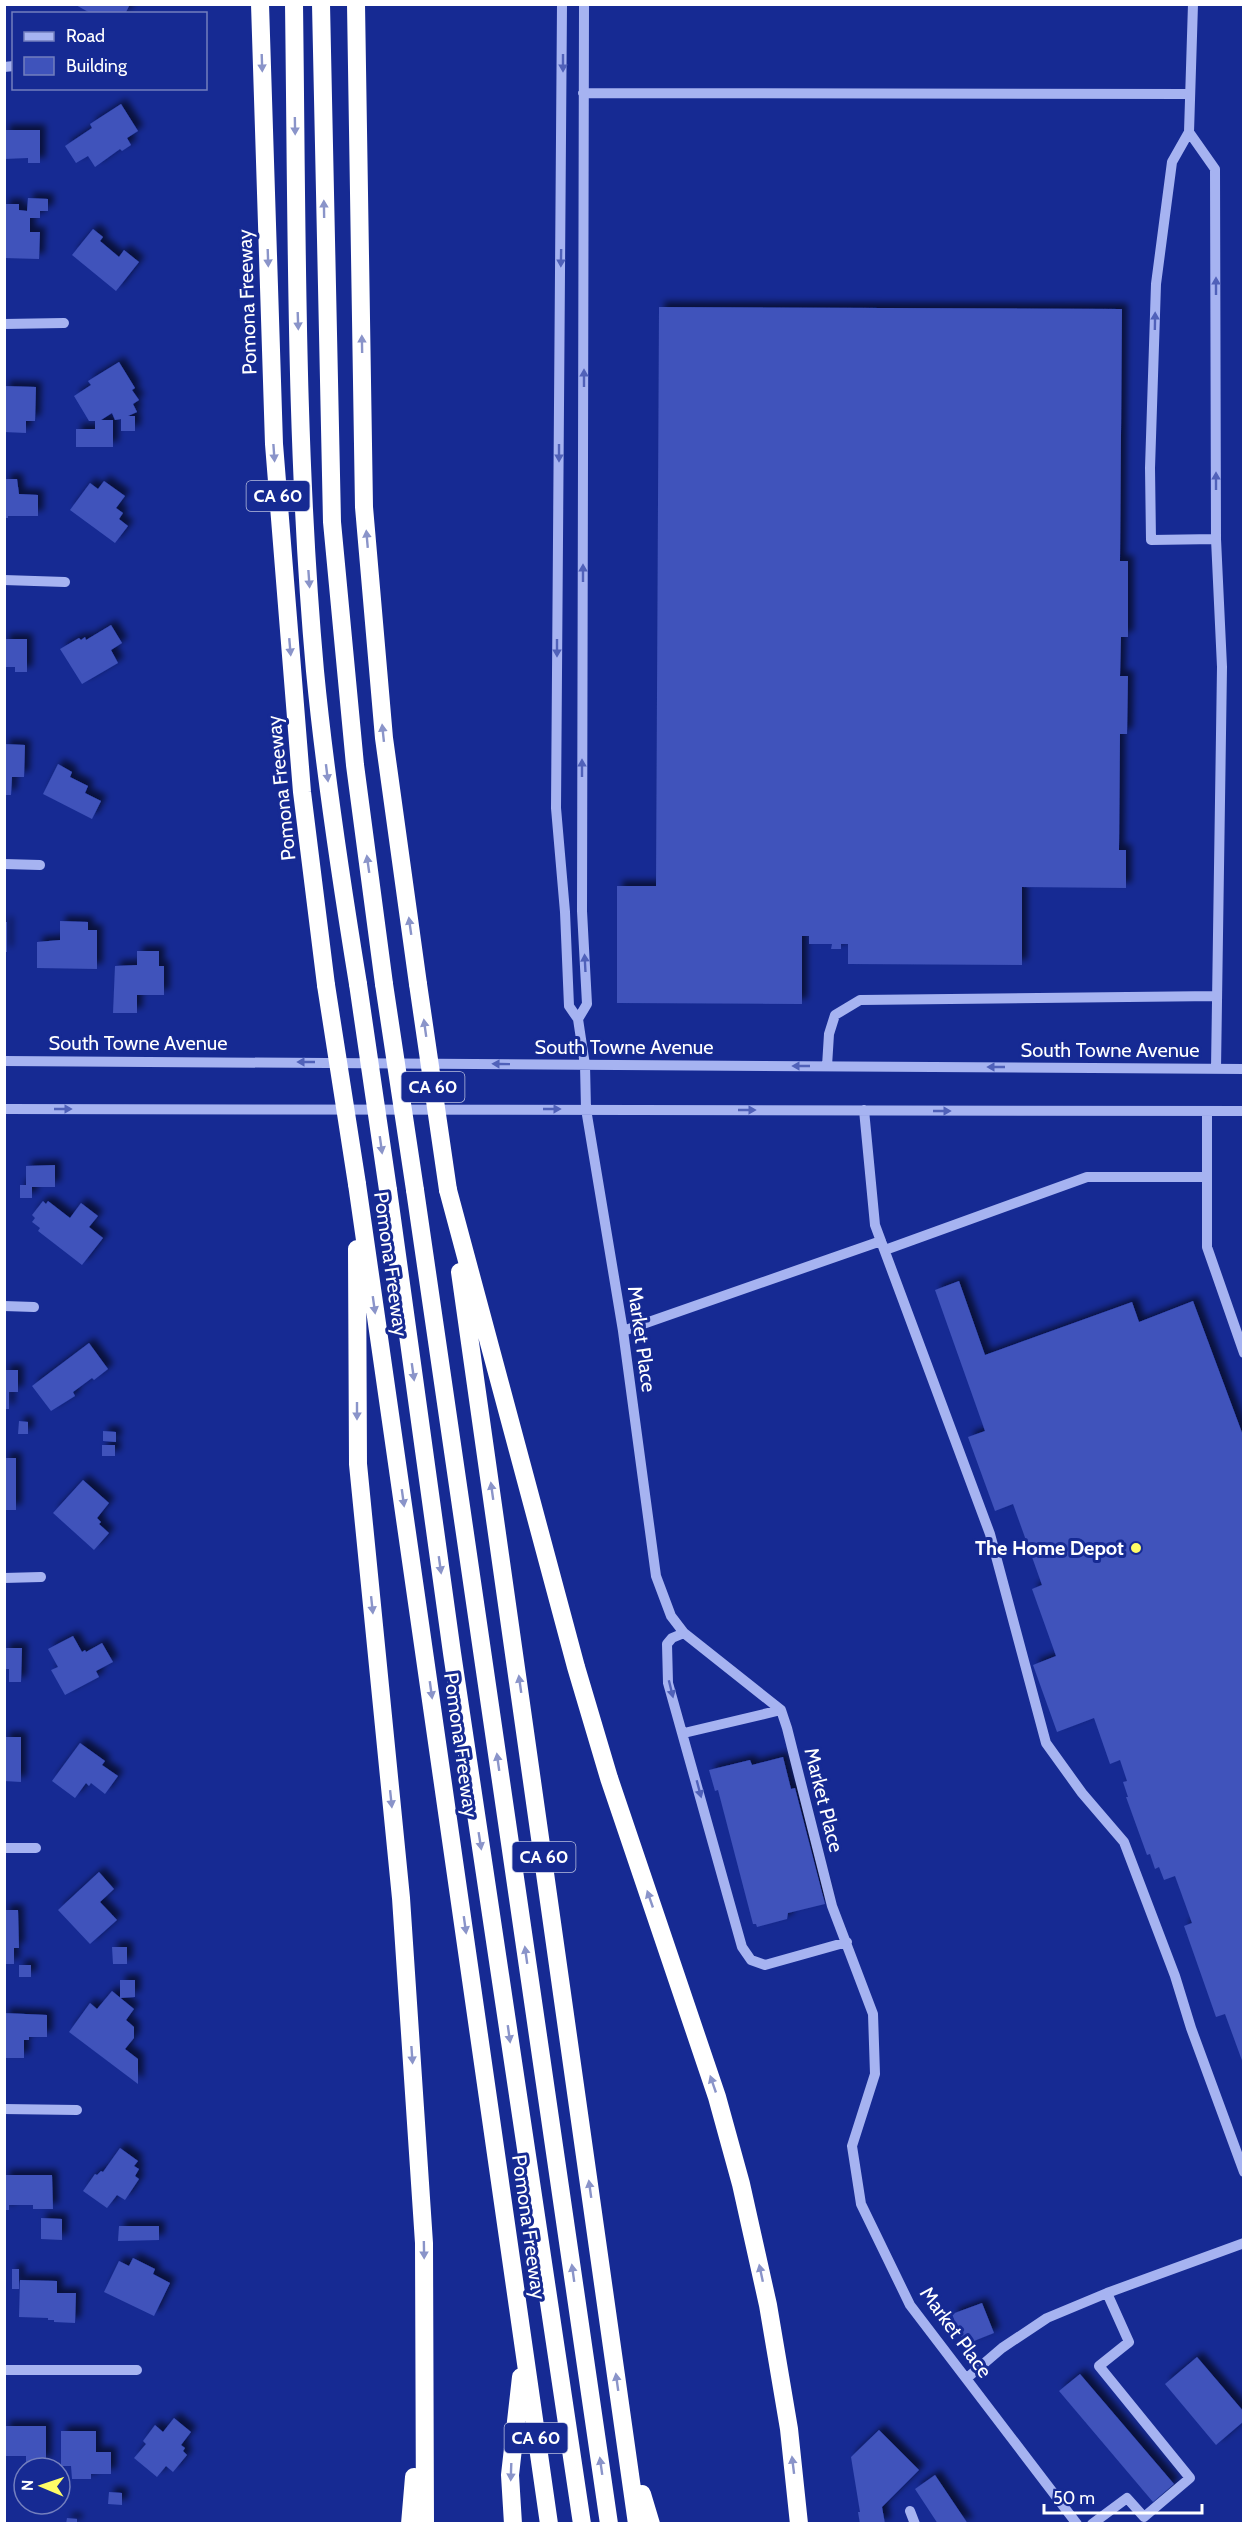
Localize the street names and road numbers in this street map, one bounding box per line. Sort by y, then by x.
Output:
street label: Pomona Freeway [232,229,262,375]
road number: CA 60 [246,481,310,511]
street label: Pomona Freeway [261,714,301,862]
street label: South Towne Avenue [48,1031,228,1055]
street label: South Towne Avenue [534,1035,714,1059]
street label: South Towne Avenue [1020,1038,1200,1062]
road number: CA 60 [402,1072,464,1102]
street label: Pomona Freeway [369,1190,413,1338]
street label: Market Place [623,1284,661,1394]
street label: Pomona Freeway [439,1671,483,1819]
street label: Market Place [799,1745,849,1855]
road number: CA 60 [512,1842,576,1872]
street label: Pomona Freeway [507,2153,551,2301]
street label: Market Place [915,2282,997,2382]
road number: CA 60 [504,2423,568,2453]

